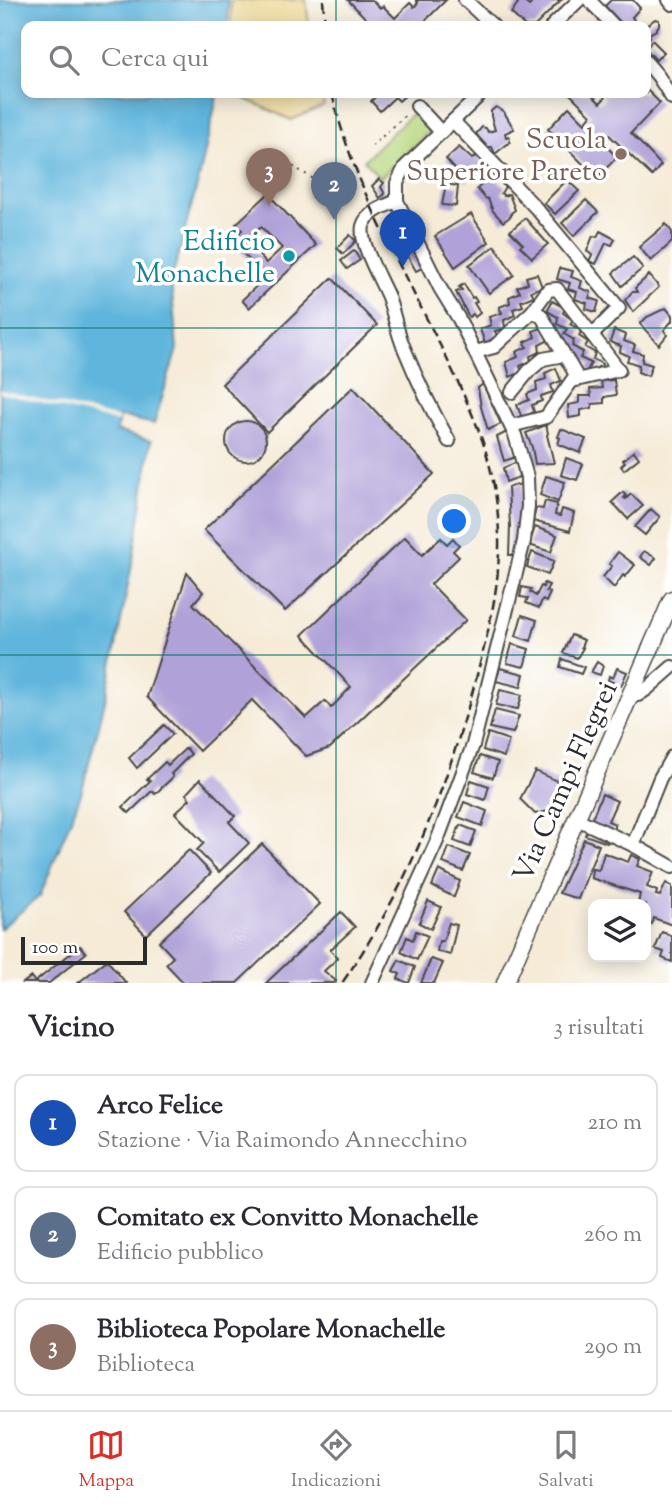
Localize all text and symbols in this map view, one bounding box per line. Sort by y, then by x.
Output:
search box [21,21,651,98]
icon: search [45,41,83,79]
text: Cerca qui [101,41,209,78]
place label: Scuola Superiore Pareto [406,121,607,193]
marker: Scuola Superiore Pareto [613,146,629,162]
pin: 3 [246,148,292,206]
pin: 2 [311,162,357,220]
pin: 1 [380,209,426,267]
place label: Edificio Monachelle [135,223,275,295]
marker: Edificio Monachelle [281,248,297,264]
your location [437,504,471,538]
street label: Via Campi Flegrei [504,675,629,889]
map controls [588,899,651,962]
button: layers [588,899,651,962]
scale bar [21,934,147,966]
text: 100 m [32,935,78,962]
text: Vicino [28,1007,115,1050]
text: 3 risultati [554,1012,644,1045]
text: Arco Felice [97,1088,223,1125]
text: 1 [49,1107,57,1140]
text: 210 m [588,1107,642,1140]
text: Stazione · Via Raimondo Annecchino [97,1125,467,1158]
text: Comitato ex Convitto Monachelle [97,1200,478,1237]
text: 2 [48,1219,58,1252]
text: 260 m [584,1219,642,1252]
text: Edificio pubblico [97,1237,264,1270]
text: Biblioteca Popolare Monachelle [97,1312,445,1349]
text: 3 [48,1331,58,1364]
text: 290 m [584,1331,642,1364]
text: Biblioteca [97,1349,195,1382]
tab: Mappa [78,1426,134,1495]
tab: Indicazioni [291,1426,381,1495]
tab: Salvati [538,1426,594,1495]

